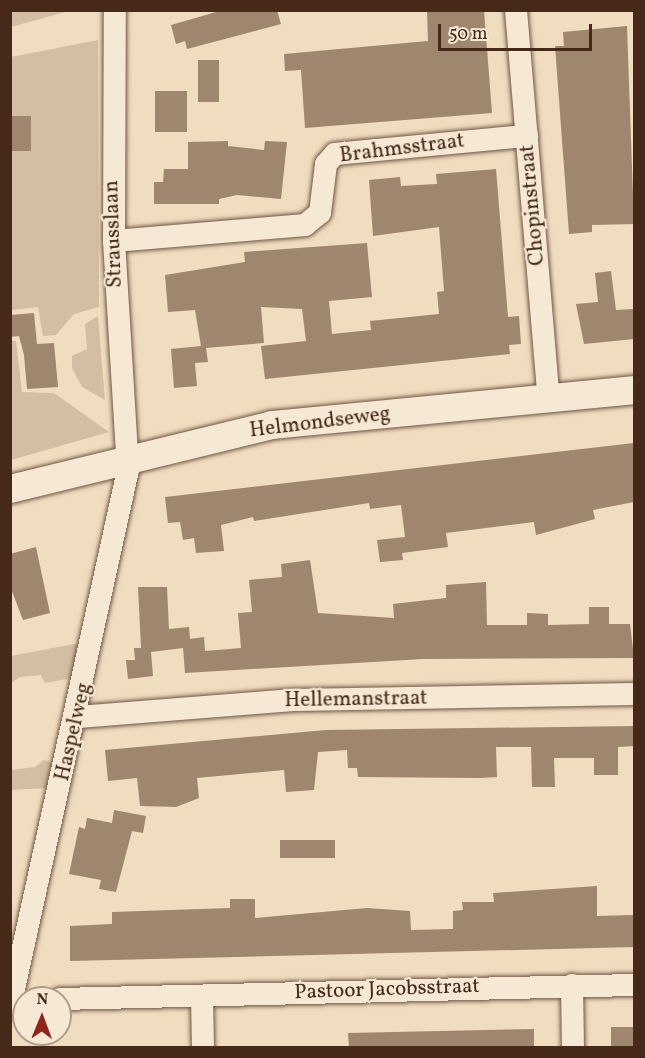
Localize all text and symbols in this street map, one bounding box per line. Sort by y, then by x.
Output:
scale bar [441,12,596,50]
text: 50 m [449,22,488,47]
street label: Brahmsstraat [338,129,466,169]
street label: Chopinstraat [515,143,551,267]
street label: Strausslaan [100,180,128,288]
street label: Helmondseweg [248,402,392,444]
street label: Haspelweg [50,680,98,784]
street label: Hellemanstraat [284,686,428,714]
street label: Pastoor Jacobsstraat [294,974,480,1006]
north arrow [12,986,72,1046]
text: N [36,989,48,1011]

